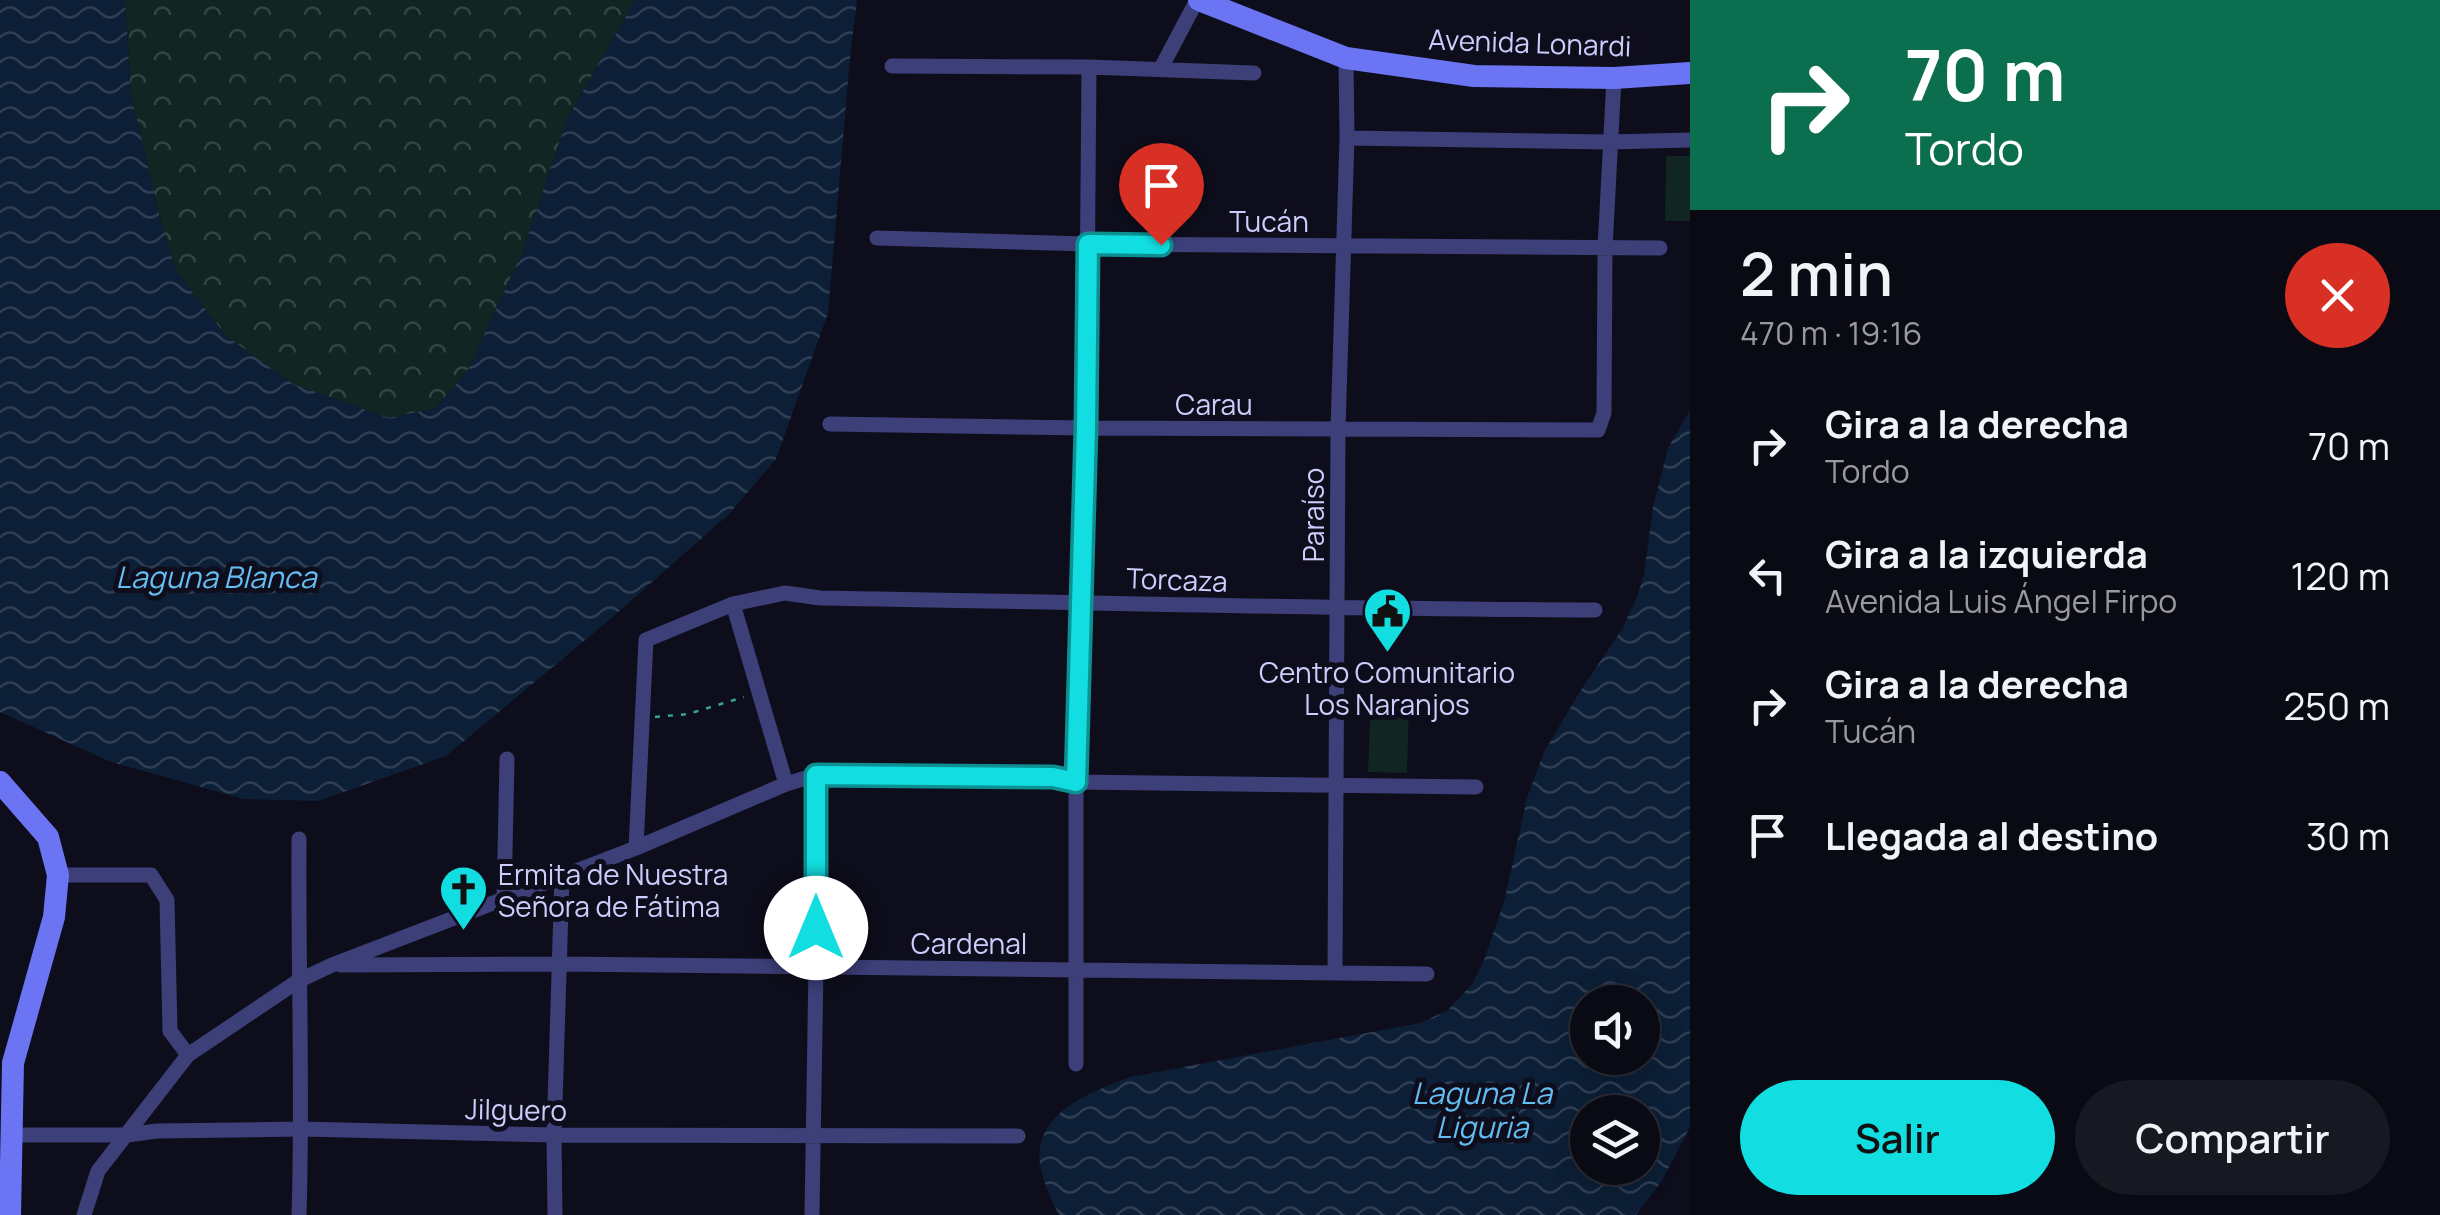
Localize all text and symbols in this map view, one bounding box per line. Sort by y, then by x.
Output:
street label: Avenida Lonardi [1428,19,1632,65]
text: 70 m [1905,26,2065,122]
icon: right [1740,40,1870,170]
text: Tordo [1905,117,2024,179]
pin [1119,143,1204,246]
icon: arrive [1134,158,1189,213]
street label: Tucán [1229,202,1309,240]
text: 2 min [1740,232,1893,314]
button: close [2285,243,2390,348]
text: 470 m · 19:16 [1740,311,1922,355]
street label: Carau [1175,385,1253,423]
text: Gira a la derecha [1825,397,2129,449]
icon: right [1740,418,1795,473]
text: 70 m [2308,419,2390,471]
text: Tordo [1825,449,1910,493]
street label: Paraíso [1294,468,1332,562]
text: Gira a la izquierda [1825,527,2148,579]
icon: left [1740,548,1795,603]
text: 120 m [2291,549,2390,601]
water label: Laguna Blanca [116,556,318,597]
street label: Torcaza [1126,558,1228,600]
text: Avenida Luis Ángel Firpo [1825,579,2177,623]
public building icon: Centro Comunitario Los Naranjos [1361,586,1413,654]
place label: Centro Comunitario Los Naranjos [1259,653,1515,723]
text: Gira a la derecha [1825,657,2129,709]
icon: right [1740,678,1795,733]
text: 250 m [2283,679,2390,731]
text: Tucán [1825,709,1916,753]
icon: arrive [1740,808,1795,863]
text: Llegada al destino [1825,809,2158,861]
text: 30 m [2306,809,2390,861]
place label: Ermita de Nuestra Señora de Fátima [498,855,728,925]
church icon: Ermita de Nuestra Señora de Fátima [437,864,489,932]
position arrow [764,876,868,980]
street label: Cardenal [911,924,1027,962]
map controls [1570,985,1660,1185]
button: sound [1570,985,1660,1075]
water label: Laguna La Liguria [1412,1072,1553,1147]
button: Salir [1740,1080,2055,1195]
button: Compartir [2075,1080,2390,1195]
street label: Jilguero [465,1089,567,1129]
button: layers [1570,1095,1660,1185]

